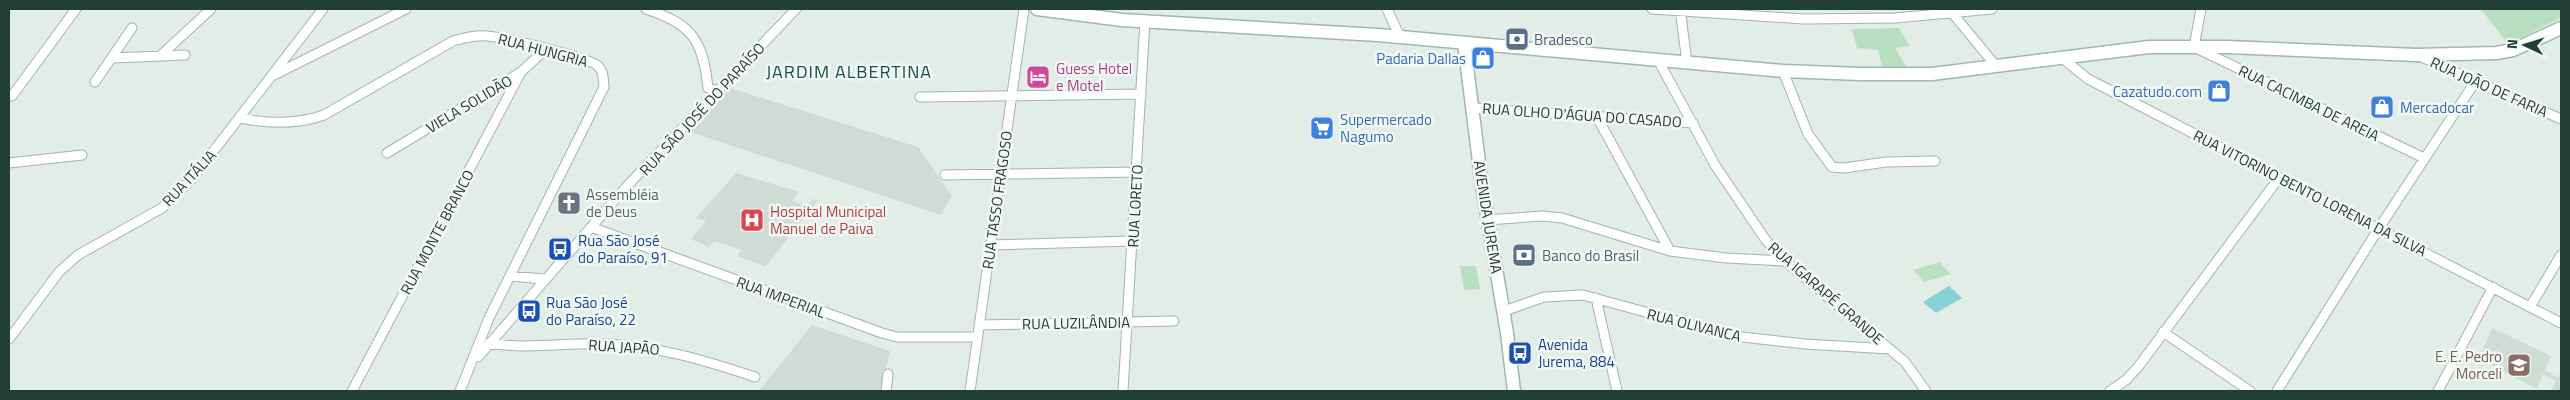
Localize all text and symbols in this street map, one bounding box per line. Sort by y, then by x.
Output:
north arrow [2500,20,2550,70]
bank icon: Bradesco [1504,26,1530,52]
street label: RUA HUNGRIA [496,27,590,73]
place label: Bradesco [1534,28,1593,51]
street label: RUA SÃO JOSÉ DO PARAÍSO [634,37,770,181]
text: N [2501,38,2522,50]
shop icon: Padaria Dallas [1470,45,1496,71]
place label: Padaria Dallas [1376,47,1466,70]
street label: RUA JOÃO DE FARIA [2427,51,2552,123]
place label: Guess Hotel e Motel [1056,57,1132,97]
district label: JARDIM ALBERTINA [766,58,932,85]
street label: RUA CACIMBA DE AREIA [2235,59,2383,147]
hotel icon: Guess Hotel e Motel [1025,64,1051,90]
street label: VIELA SOLIDÃO [421,69,517,139]
shop icon: Cazatudo.com [2206,78,2232,104]
place label: Cazatudo.com [2113,80,2202,103]
shop icon: Mercadocar [2369,94,2395,120]
place label: Mercadocar [2400,96,2474,119]
street label: RUA OLHO D'ÁGUA DO CASADO [1482,97,1683,133]
place label: Supermercado Nagumo [1340,108,1432,148]
supermarket icon: Supermercado Nagumo [1309,115,1335,141]
street label: RUA VITORINO BENTO LORENA DA SILVA [2189,124,2431,262]
street label: RUA TASSO FRAGOSO [976,129,1018,271]
street label: RUA ITÁLIA [156,144,222,212]
street label: AVENIDA JUREMA [1468,159,1508,275]
street label: RUA LORETO [1121,164,1149,248]
street label: RUA MONTE BRANCO [394,165,480,299]
place label: Assembléia de Deus [586,183,659,223]
church icon: Assembléia de Deus [556,190,582,216]
place label: Hospital Municipal Manuel de Paiva [770,200,886,240]
hospital icon: Hospital Municipal Manuel de Paiva [739,207,765,233]
place label: Rua São José do Paraíso, 91 [578,229,668,269]
bus stop icon: Rua São José do Paraíso, 91 [547,236,573,262]
street label: RUA IGARAPÉ GRANDE [1763,236,1889,350]
bank icon: Banco do Brasil [1511,242,1537,268]
place label: Banco do Brasil [1542,244,1639,267]
street label: RUA IMPERIAL [733,270,829,324]
place label: Rua São José do Paraíso, 22 [546,291,636,331]
bus stop icon: Rua São José do Paraíso, 22 [516,298,542,324]
street label: RUA OLIVANCA [1644,302,1744,348]
street label: RUA LUZILÂNDIA [1022,311,1130,335]
street label: RUA JAPÃO [588,333,661,361]
place label: Avenida Jurema, 884 [1538,333,1615,373]
bus stop icon: Avenida Jurema, 884 [1507,340,1533,366]
place label: E. E. Pedro Morceli [2435,345,2502,385]
school or university icon: E. E. Pedro Morceli [2506,352,2532,378]

